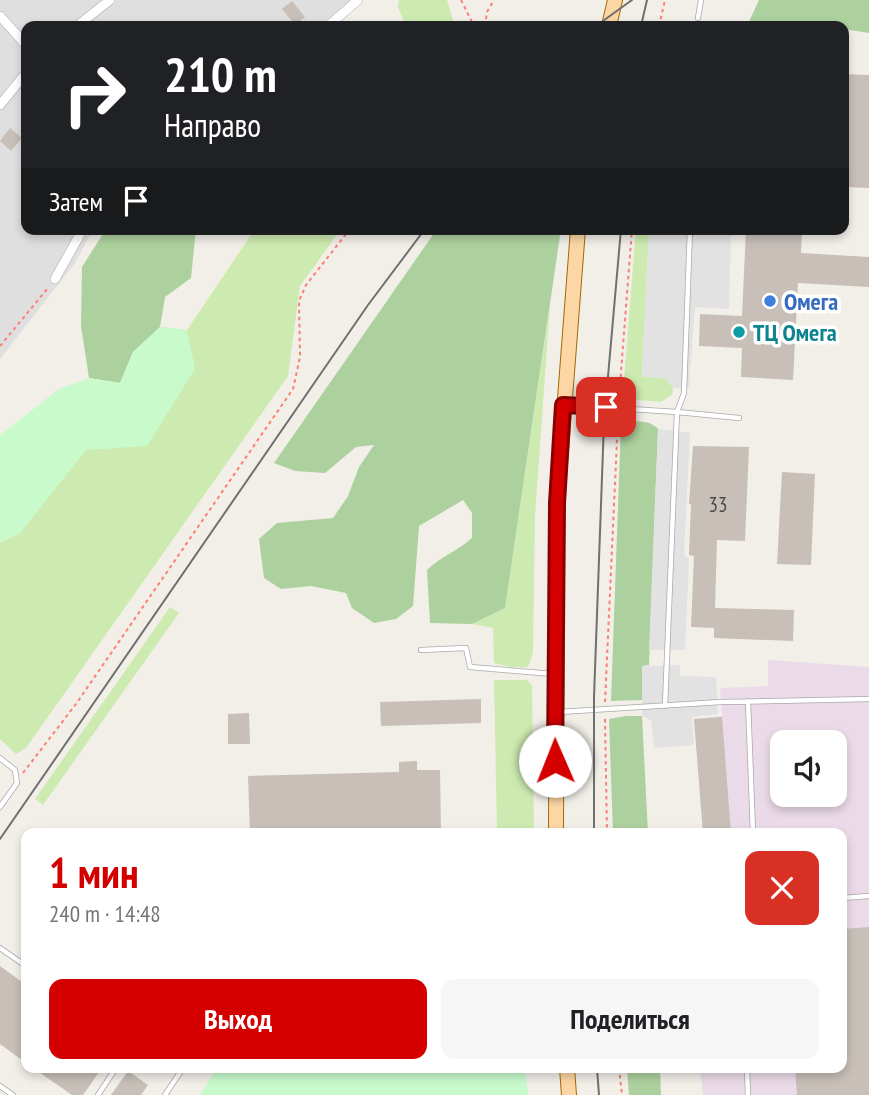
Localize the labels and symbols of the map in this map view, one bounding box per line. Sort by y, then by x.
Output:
place label: Омега [784,286,838,317]
marker: Омега [762,293,778,309]
place label: ТЦ Омега [753,317,837,348]
marker: ТЦ Омега [731,324,747,340]
pin [576,377,636,437]
house number: 33 [709,491,727,518]
position arrow [518,724,592,798]

